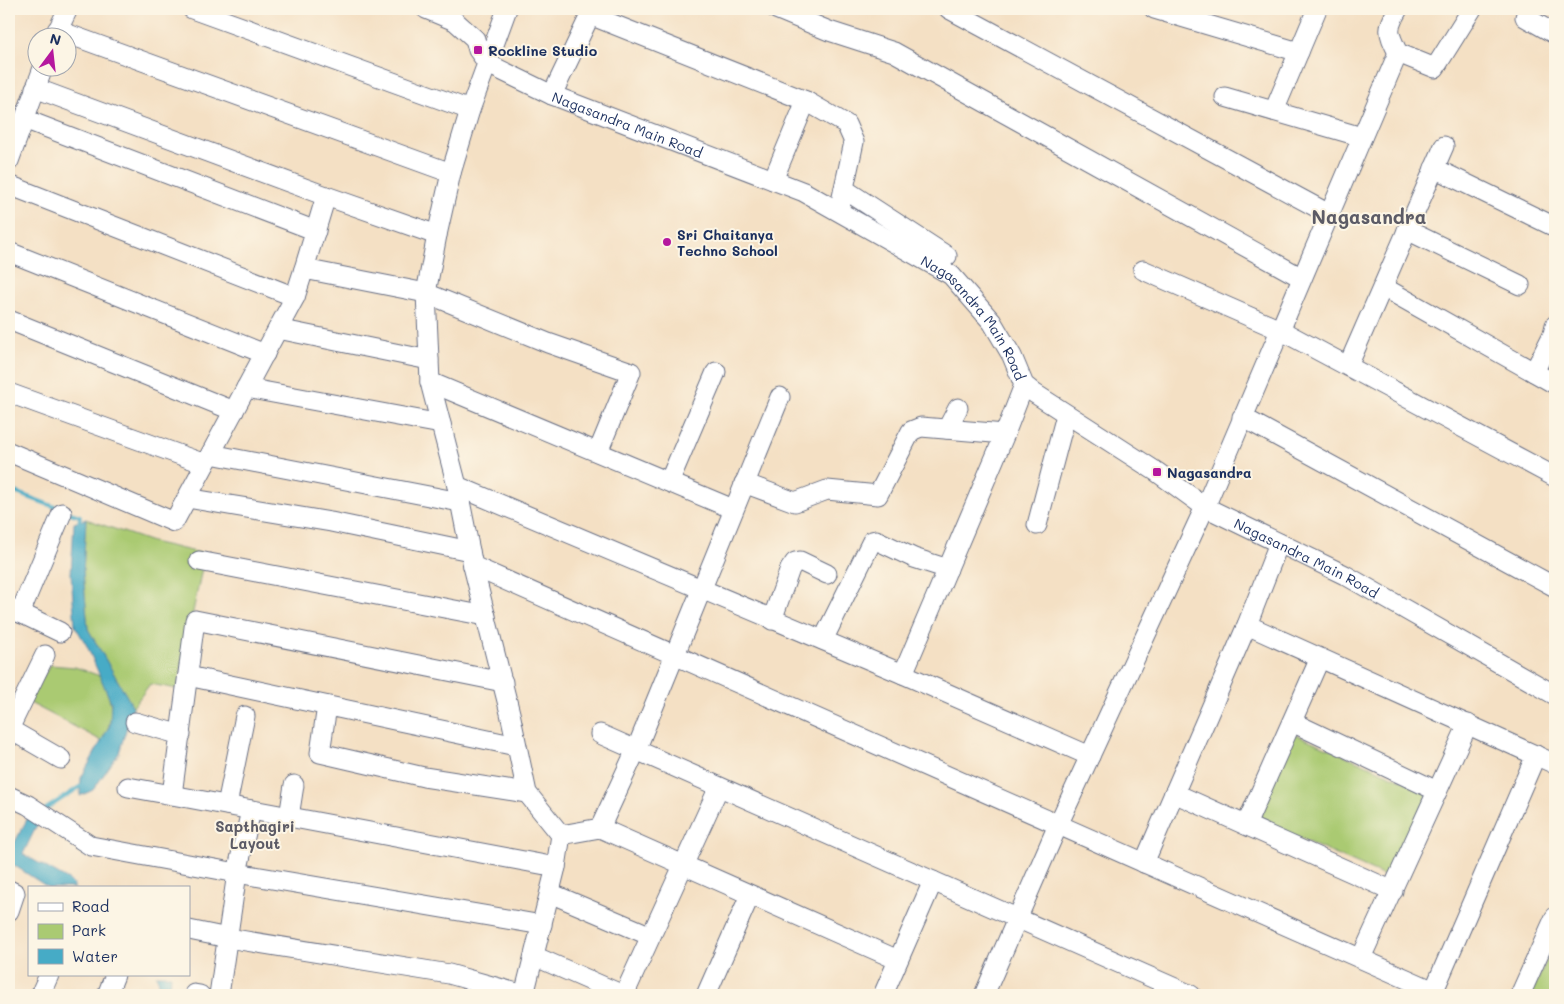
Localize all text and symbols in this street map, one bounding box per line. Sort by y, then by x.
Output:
north arrow [28,28,78,78]
text: N [48,28,63,50]
place label: Rockline Studio [488,41,598,60]
marker: Rockline Studio [472,44,484,56]
street label: Nagasandra Main Road [550,87,706,162]
district label: Nagasandra [1312,204,1426,229]
place label: Sri Chaitanya Techno School [677,225,778,260]
marker: Sri Chaitanya Techno School [661,236,673,248]
street label: Nagasandra Main Road [918,251,1030,383]
place label: Nagasandra [1167,463,1252,482]
marker: Nagasandra [1151,466,1163,478]
street label: Nagasandra Main Road [1231,513,1383,602]
district label: Sapthagiri Layout [215,816,295,853]
legend [28,886,190,976]
text: Road [72,896,109,916]
text: Park [72,920,106,940]
text: Water [72,946,118,966]

